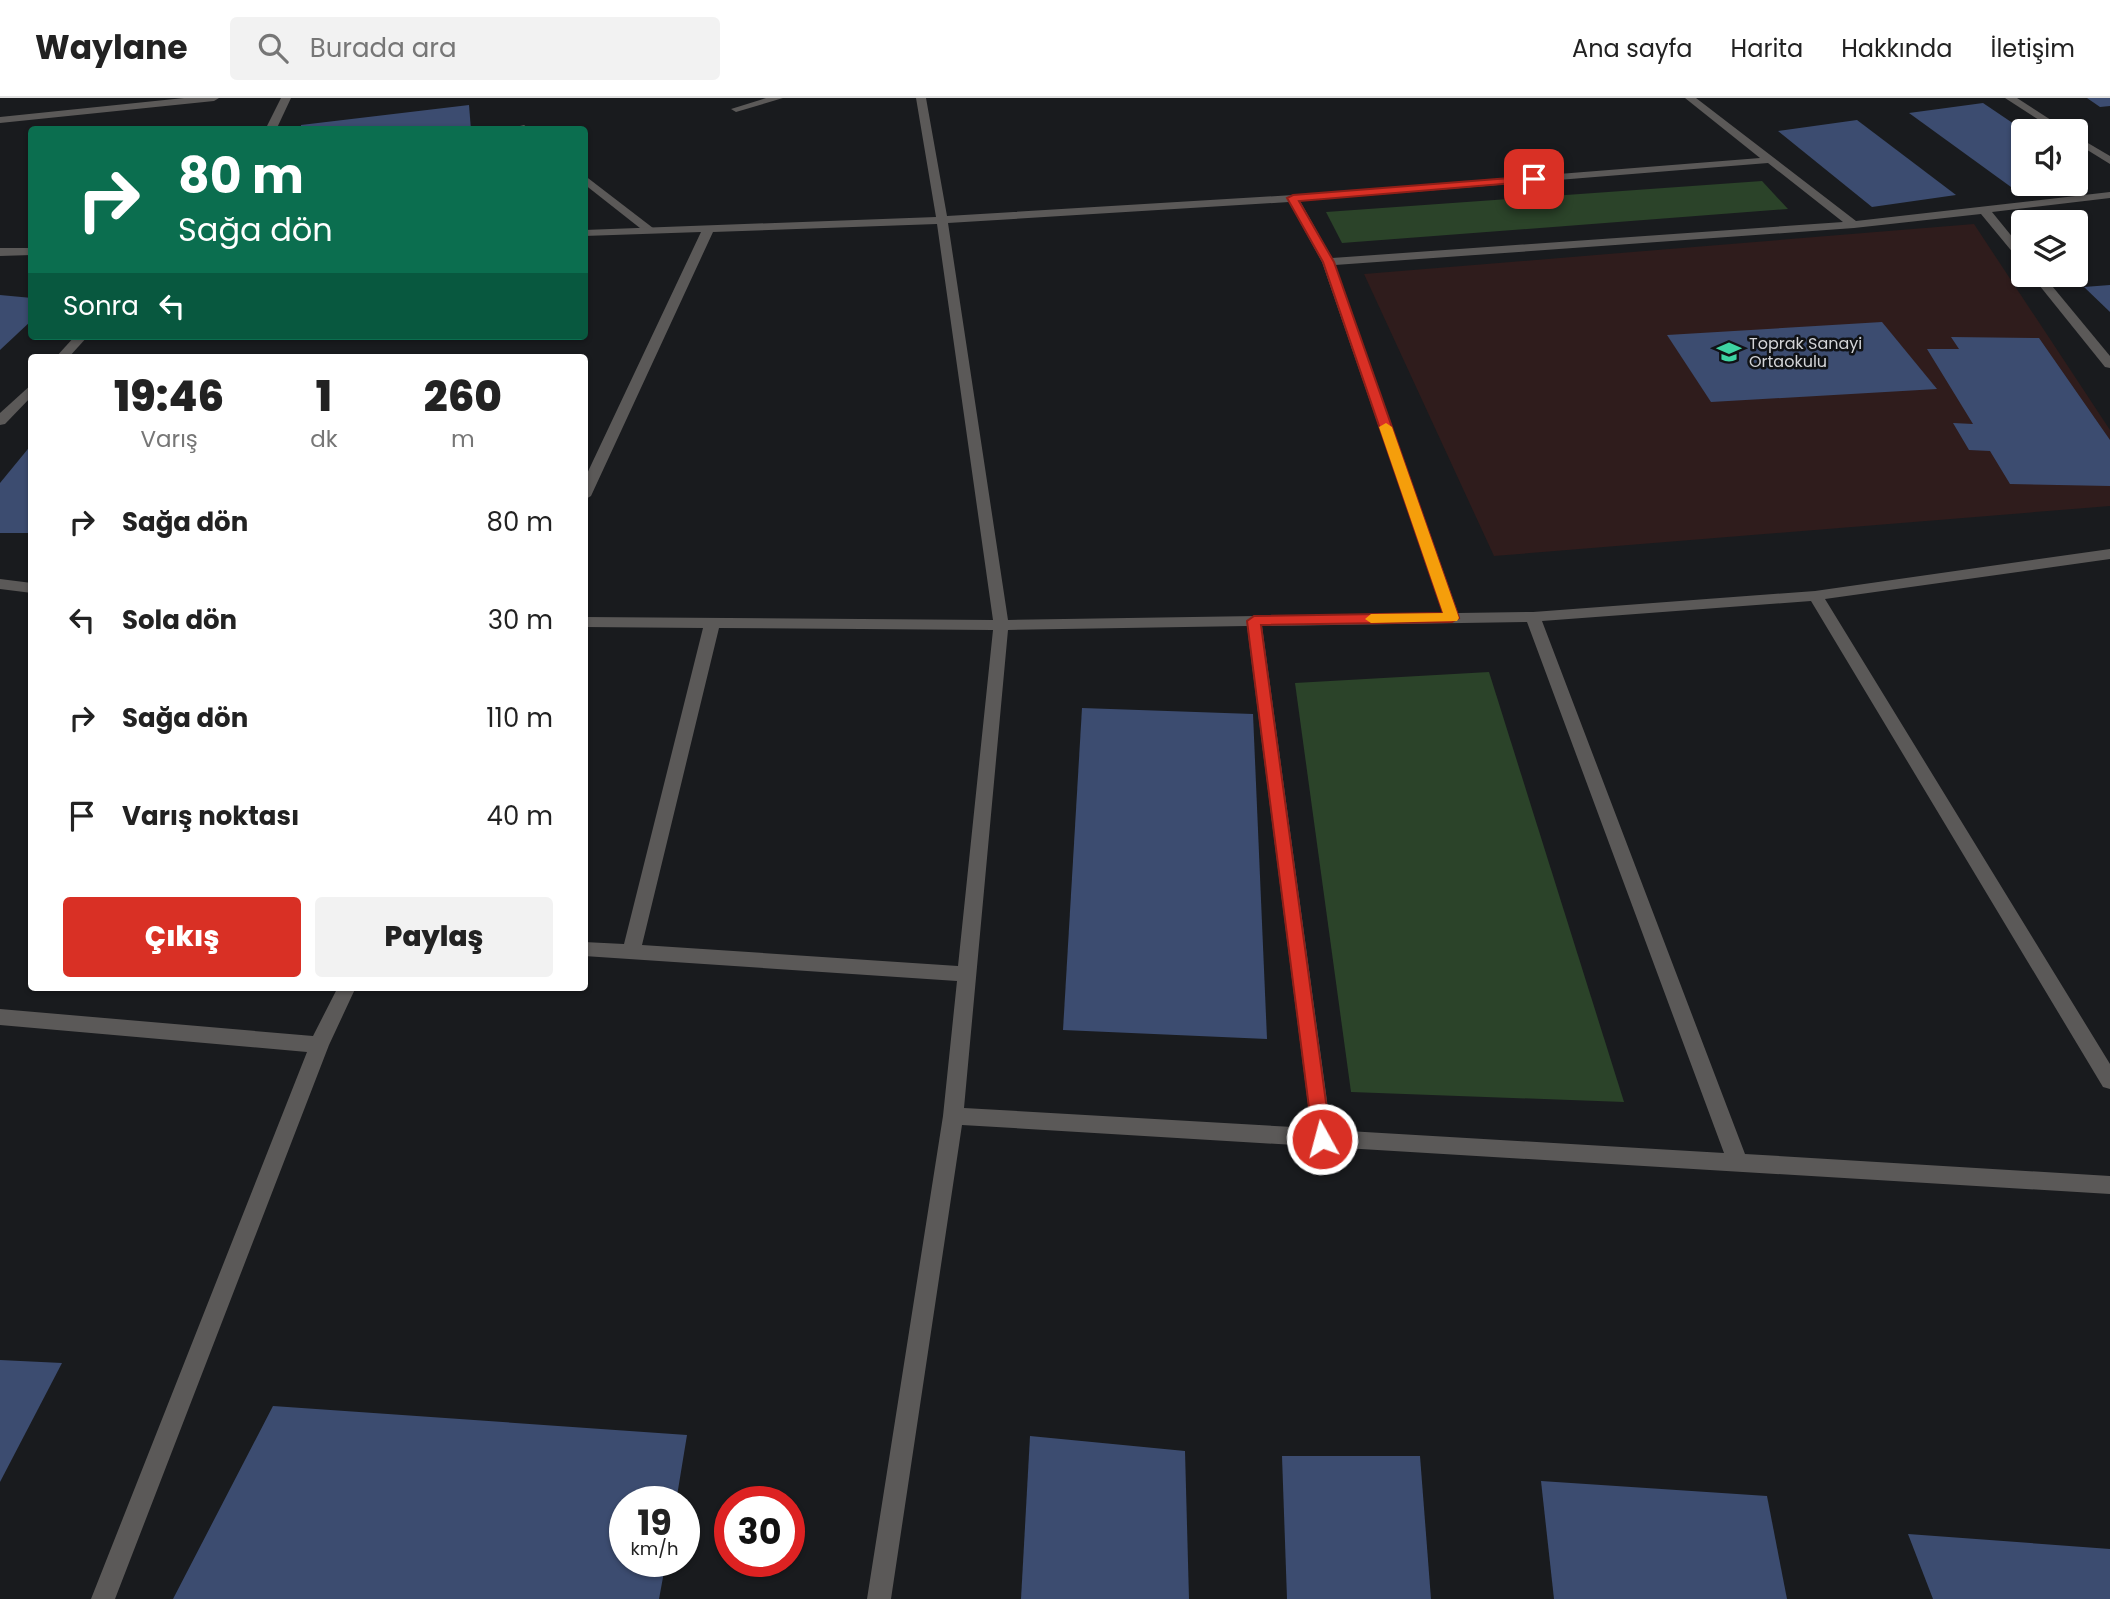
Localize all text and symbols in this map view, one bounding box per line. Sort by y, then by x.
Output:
search box [230,17,720,80]
text: Waylane [35,24,188,71]
icon: search [254,29,292,67]
text: Burada ara [310,30,457,66]
text: Ana sayfa [1572,32,1693,65]
text: Harita [1731,32,1803,65]
text: Hakkında [1841,32,1953,65]
text: İletişim [1991,32,2075,65]
map controls [2011,119,2088,287]
button: sound [2011,119,2088,196]
text: 80 m [178,142,304,210]
pin [1504,149,1564,209]
icon: right [63,154,154,245]
icon: arrive [1515,160,1553,198]
text: Sağa dön [178,207,333,252]
button: layers [2011,210,2088,287]
icon: left [153,287,191,325]
text: Sonra [63,288,139,324]
place label: Toprak Sanayi Ortaokulu [1749,332,1862,373]
school or university icon: Toprak Sanayi Ortaokulu [1715,338,1743,366]
text: 19:46 [114,367,224,426]
text: 1 [316,367,332,426]
text: 260 [424,367,502,426]
text: Varış [140,423,198,455]
text: dk [310,423,338,455]
text: m [451,423,475,455]
icon: right [63,503,101,541]
text: Sağa dön [122,504,248,540]
text: 80 m [487,504,553,540]
icon: left [63,601,101,639]
text: Sola dön [122,602,237,638]
text: 30 m [488,602,553,638]
icon: right [63,699,101,737]
text: Sağa dön [122,700,248,736]
text: 110 m [486,700,553,736]
icon: arrive [63,797,101,835]
text: Varış noktası [122,798,299,834]
text: 40 m [487,798,553,834]
button: Çıkış [63,897,301,977]
button: Paylaş [315,897,553,977]
position arrow [1285,1102,1359,1176]
speed limit sign: 30 [714,1486,805,1577]
text: 19 [637,1498,672,1547]
text: km/h [631,1536,678,1561]

